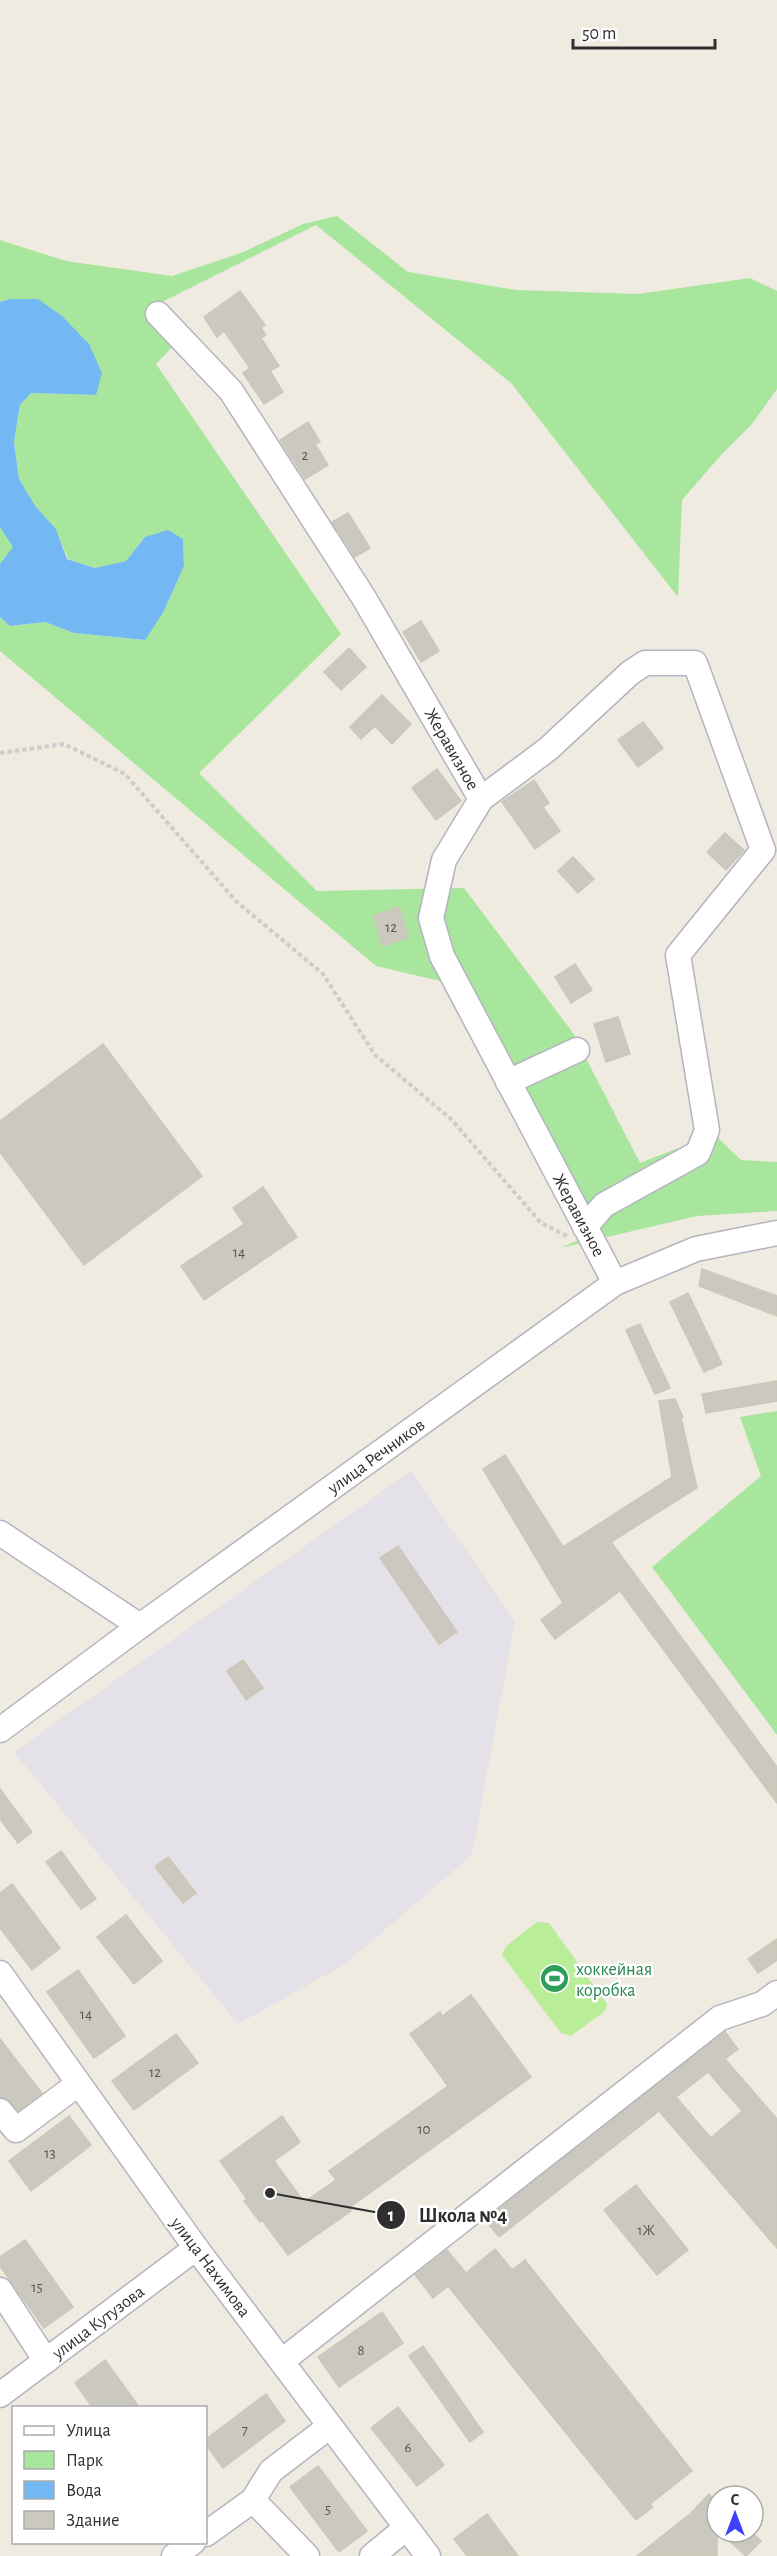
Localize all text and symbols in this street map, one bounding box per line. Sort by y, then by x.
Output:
scale bar [573,12,716,50]
text: 50 m [582,25,616,43]
house number: 2 [302,448,309,463]
street label: Жеравизное [421,706,482,793]
house number: 12 [385,920,397,935]
street label: Жеравизное [549,1171,607,1260]
house number: 14 [233,1245,245,1260]
street label: улица Речников [324,1416,428,1498]
place label: хоккейная коробка [576,1961,652,2000]
sports icon: хоккейная коробка [539,1963,571,1995]
house number: 14 [80,2007,92,2022]
house number: 12 [149,2065,161,2080]
house number: 10 [417,2122,431,2137]
house number: 13 [44,2146,56,2161]
callout: Школа №4 [376,2196,519,2234]
text: Школа №4 [419,2206,507,2226]
text: 1 [388,2207,394,2225]
street label: улица Нахимова [166,2213,253,2321]
house number: 1Ж [637,2223,655,2238]
house number: 15 [31,2280,43,2295]
street label: улица Кутузова [48,2283,148,2364]
house number: 8 [357,2343,365,2358]
legend [12,2406,207,2544]
text: Улица [66,2422,111,2440]
house number: 7 [242,2423,248,2438]
house number: 6 [404,2440,412,2455]
text: Парк [66,2452,104,2470]
text: Вода [66,2482,102,2500]
north arrow [705,2484,765,2544]
text: С [731,2492,740,2508]
house number: 5 [325,2502,331,2517]
text: Здание [66,2512,120,2530]

